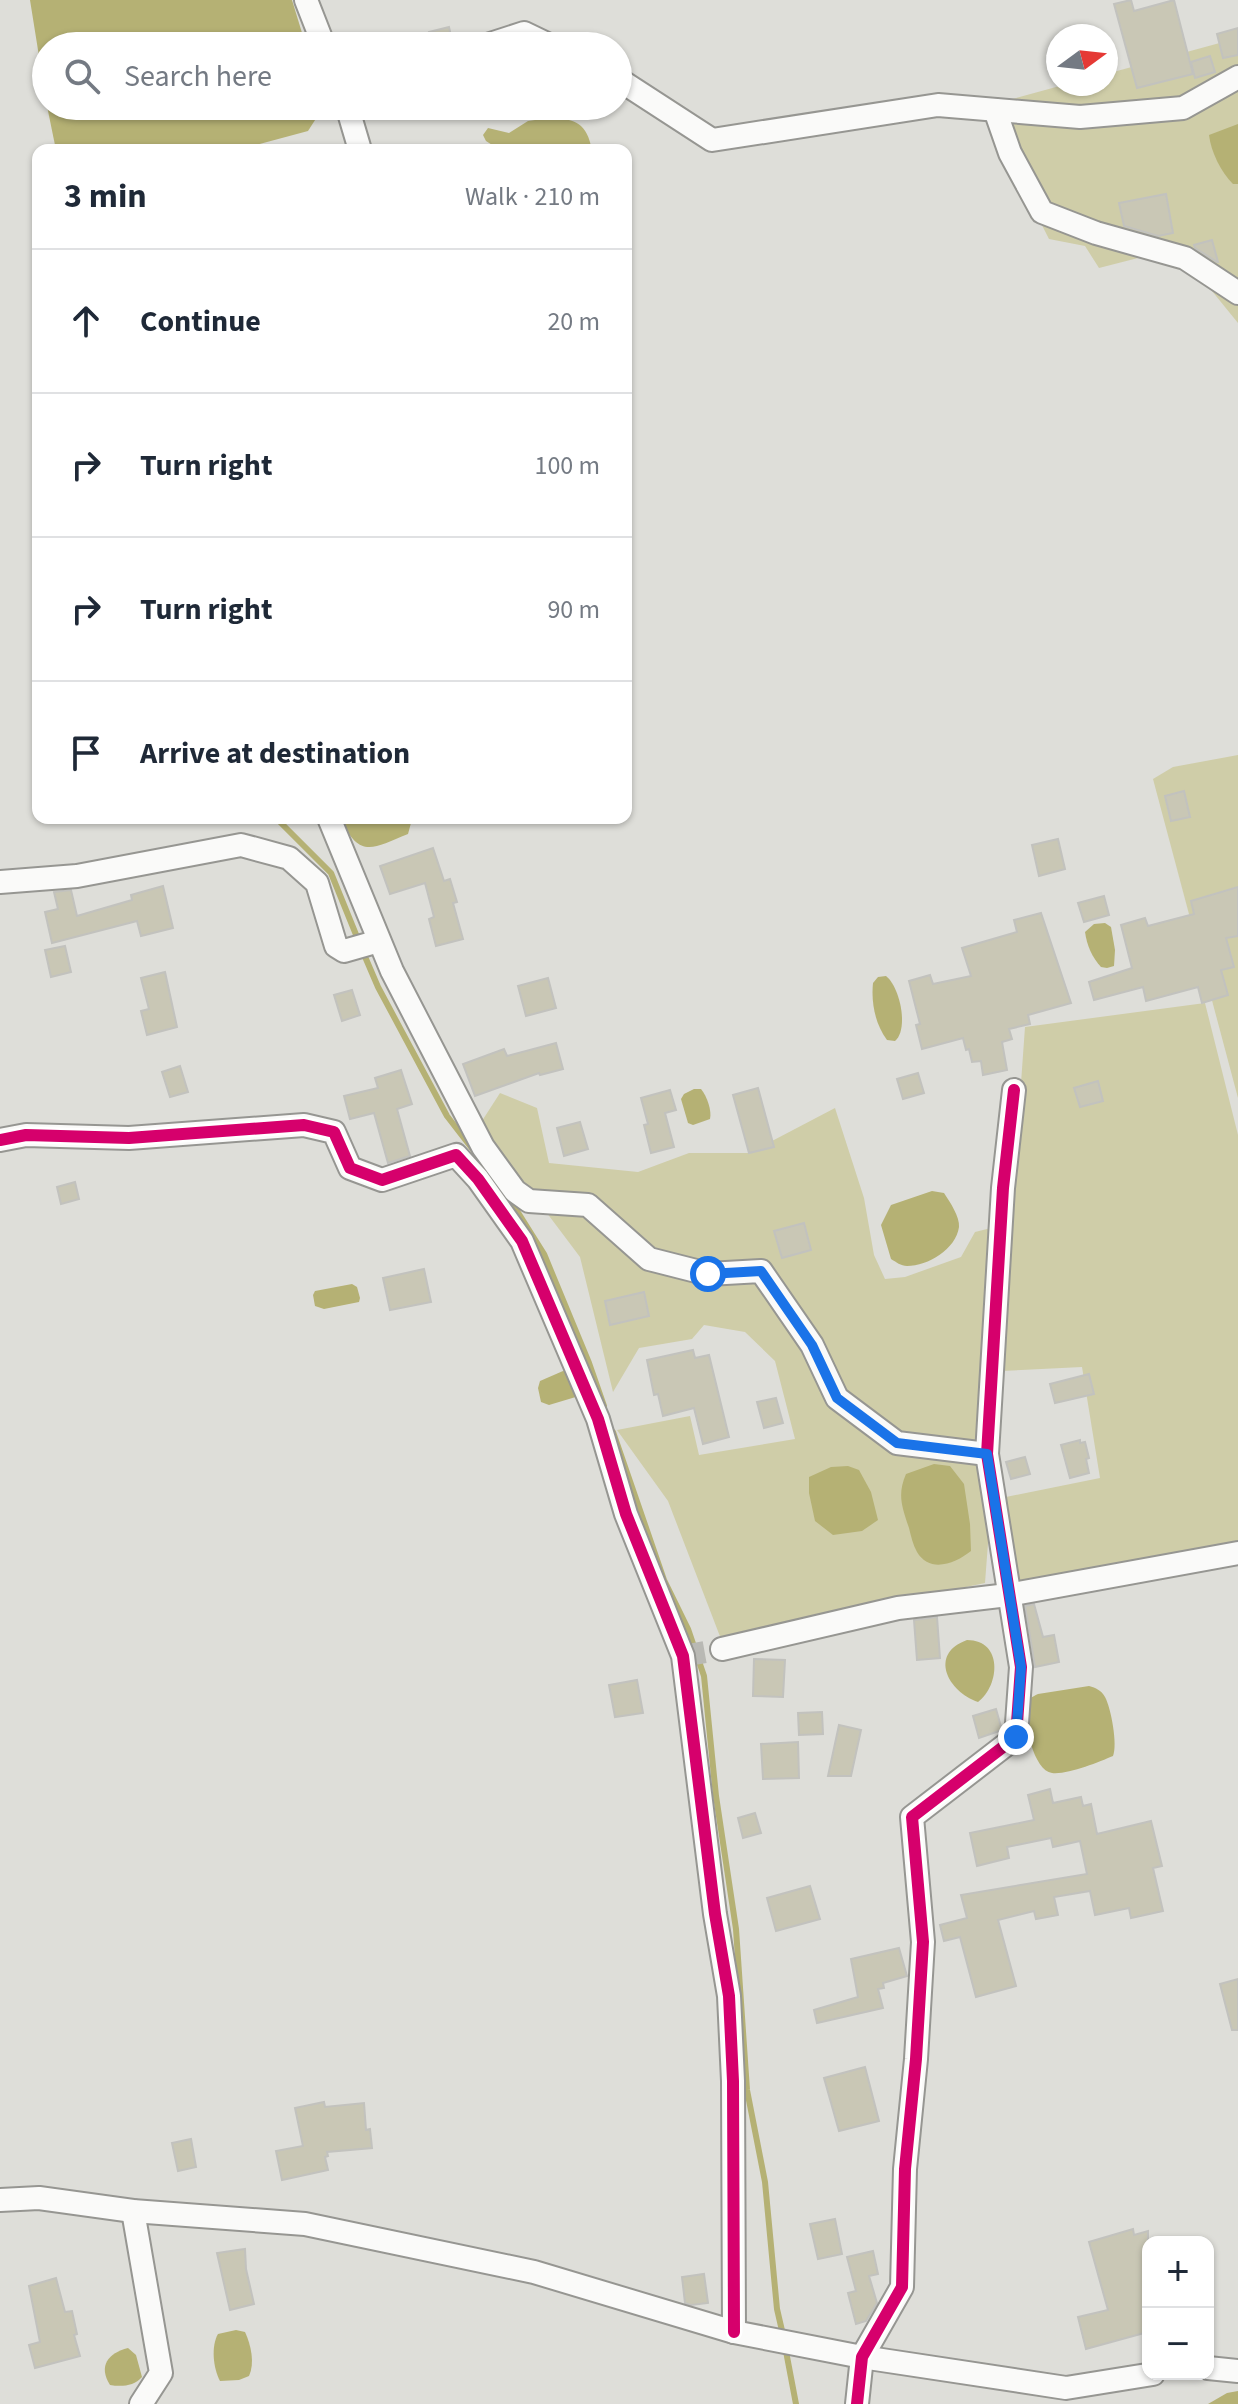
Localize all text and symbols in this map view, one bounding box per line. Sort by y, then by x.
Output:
north arrow [1046,24,1118,96]
search box [32,32,632,120]
icon: search [60,54,104,98]
text: Search here [124,55,272,98]
text: 3 min [64,172,147,221]
text: Walk · 210 m [465,178,600,215]
icon: ahead [64,299,108,343]
text: Continue [140,300,261,343]
text: 20 m [547,303,600,340]
icon: right [64,443,108,487]
text: Turn right [140,444,272,487]
text: 100 m [534,447,600,484]
icon: right [64,587,108,631]
text: Turn right [140,588,272,631]
text: 90 m [547,591,600,628]
icon: arrive [64,731,108,775]
text: Arrive at destination [140,732,410,775]
route start [690,1256,726,1292]
route end [998,1719,1034,1755]
map controls [1142,2236,1214,2380]
button: + [1142,2236,1214,2308]
button: − [1142,2308,1214,2380]

